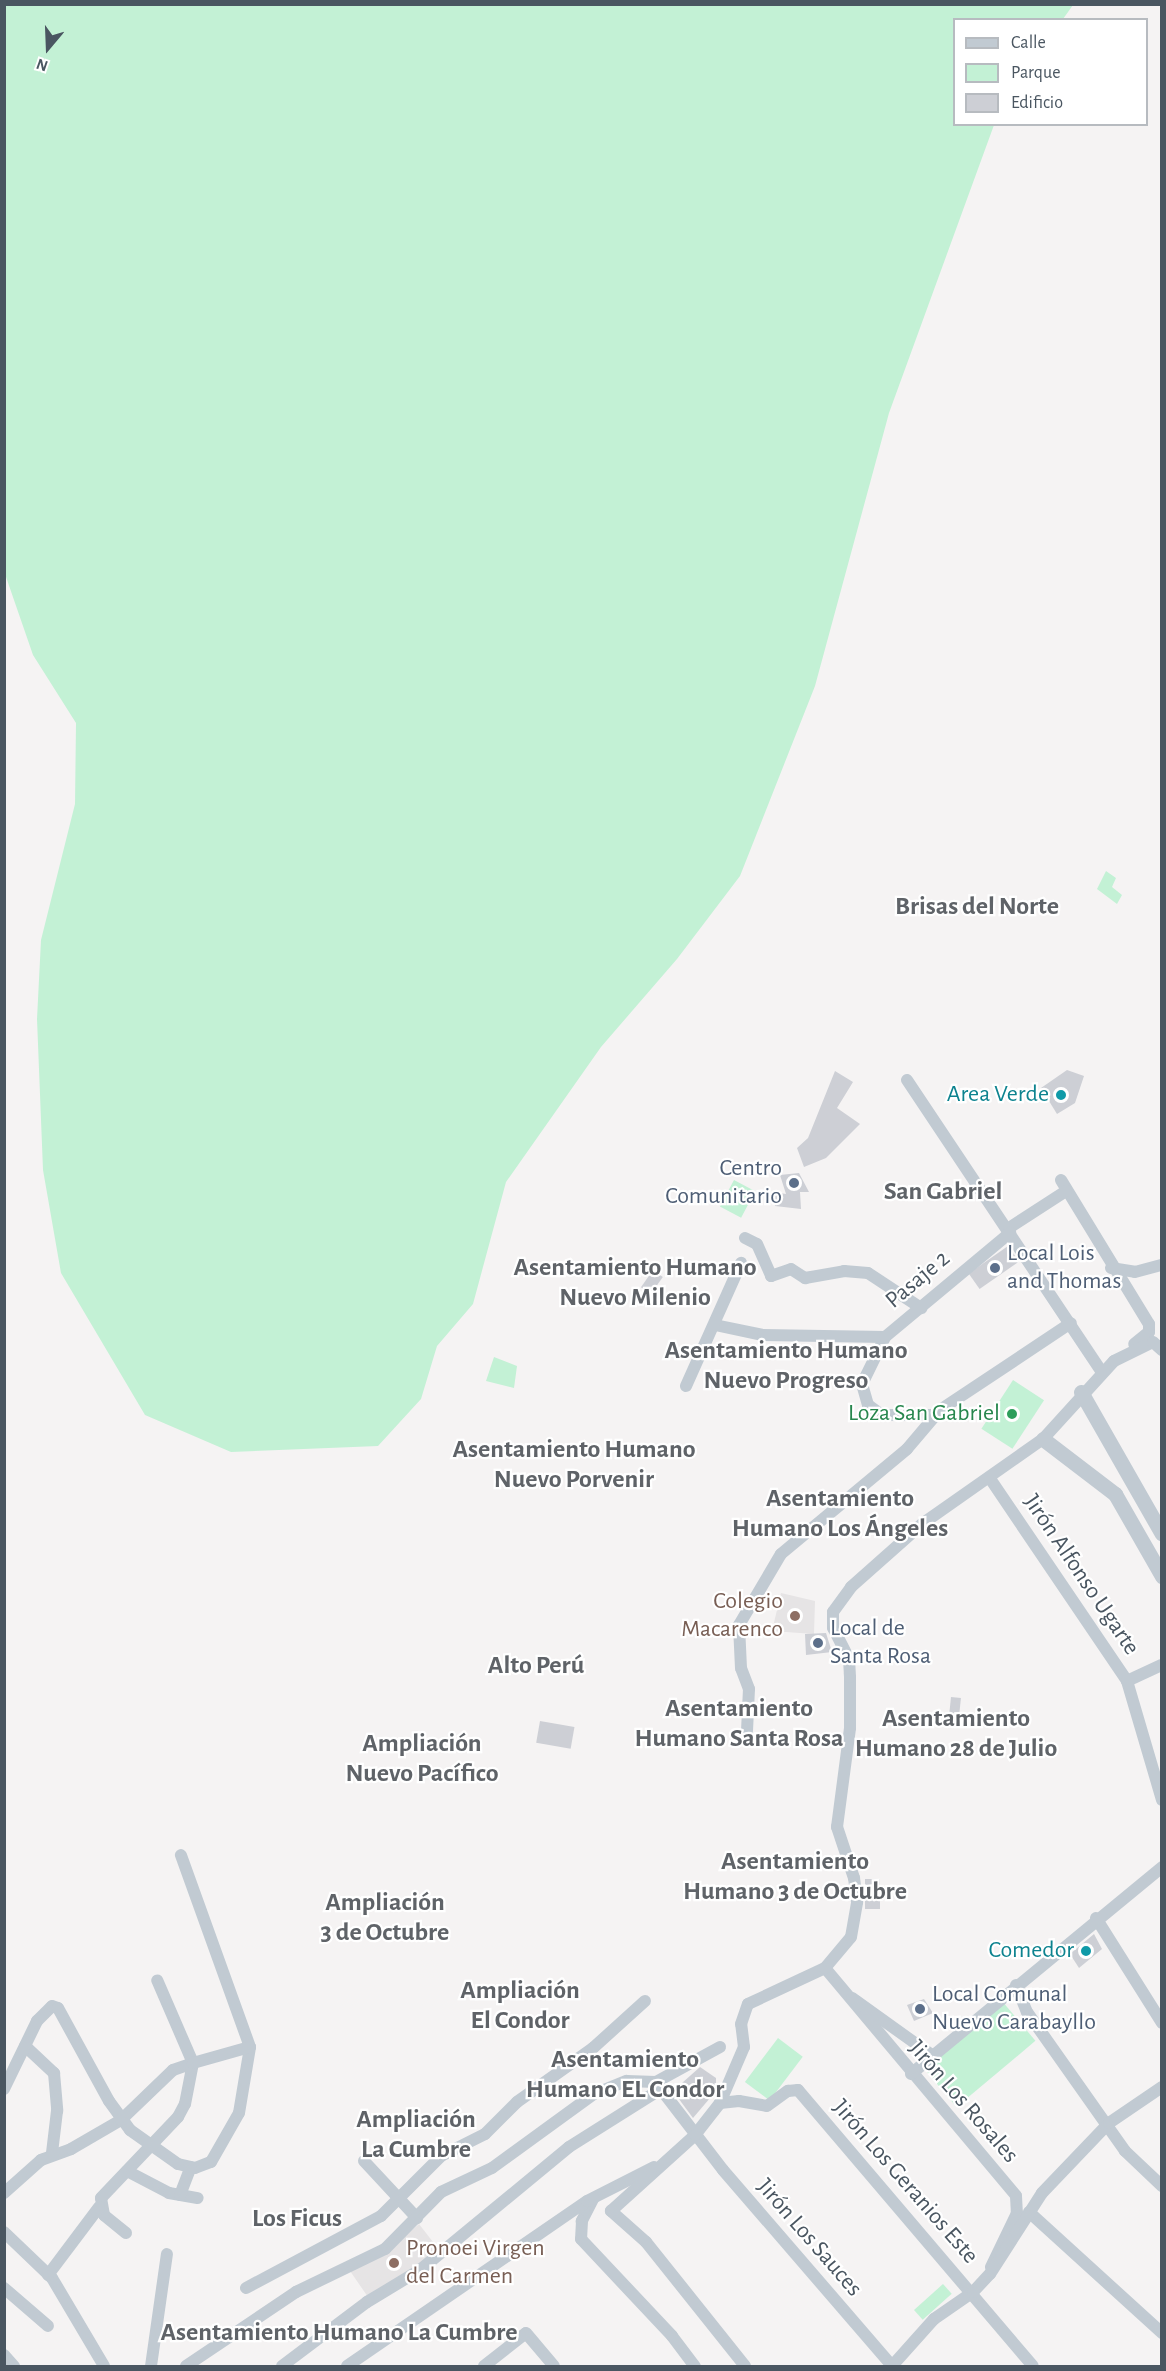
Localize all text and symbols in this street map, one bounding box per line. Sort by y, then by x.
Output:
north arrow [18,18,78,78]
legend [953,18,1148,126]
text: Calle [1011,34,1046,52]
text: N [34,56,50,74]
text: Parque [1011,64,1060,82]
text: Edificio [1011,94,1063,112]
district label: Brisas del Norte [895,891,1059,923]
place label: Area Verde [947,1081,1049,1109]
marker: Area Verde [1054,1088,1068,1102]
place label: Centro Comunitario [665,1155,782,1211]
marker: Centro Comunitario [787,1176,801,1190]
district label: San Gabriel [884,1176,1002,1208]
place label: Local Lois and Thomas [1007,1240,1121,1296]
street label: Pasaje 2 [880,1245,956,1315]
district label: Asentamiento Humano Nuevo Milenio [513,1252,757,1314]
marker: Local Lois and Thomas [988,1261,1002,1275]
district label: Asentamiento Humano Nuevo Progreso [664,1335,908,1396]
place label: Loza San Gabriel [848,1400,1000,1428]
marker: Loza San Gabriel [1005,1407,1019,1421]
district label: Asentamiento Humano Nuevo Porvenir [452,1434,696,1496]
district label: Asentamiento Humano Los Ángeles [732,1483,948,1544]
street label: Jirón Alfonso Ugarte [1017,1489,1145,1661]
place label: Colegio Macarenco [681,1588,783,1644]
marker: Colegio Macarenco [788,1609,802,1623]
place label: Local de Santa Rosa [830,1615,931,1671]
marker: Local de Santa Rosa [811,1636,825,1650]
district label: Alto Perú [488,1650,584,1682]
district label: Asentamiento Humano Santa Rosa [635,1693,843,1754]
district label: Asentamiento Humano 28 de Julio [855,1703,1057,1764]
district label: Ampliación Nuevo Pacífico [345,1728,499,1790]
district label: Asentamiento Humano 3 de Octubre [683,1846,907,1907]
district label: Ampliación 3 de Octubre [321,1887,449,1948]
place label: Comedor [988,1937,1074,1965]
marker: Comedor [1079,1944,1093,1958]
district label: Ampliación El Condor [460,1975,580,2036]
place label: Local Comunal Nuevo Carabayllo [932,1981,1096,2037]
marker: Local Comunal Nuevo Carabayllo [913,2002,927,2016]
street label: Jirón Los Rosales [902,2035,1024,2169]
district label: Asentamiento Humano EL Condor [526,2044,724,2106]
street label: Jirón Los Geranios Este [826,2094,984,2270]
district label: Ampliación La Cumbre [356,2104,476,2166]
street label: Jirón Los Sauces [750,2173,868,2303]
district label: Los Ficus [252,2203,342,2235]
place label: Pronoei Virgen del Carmen [406,2235,545,2291]
marker: Pronoei Virgen del Carmen [387,2256,401,2270]
district label: Asentamiento Humano La Cumbre [160,2317,518,2349]

